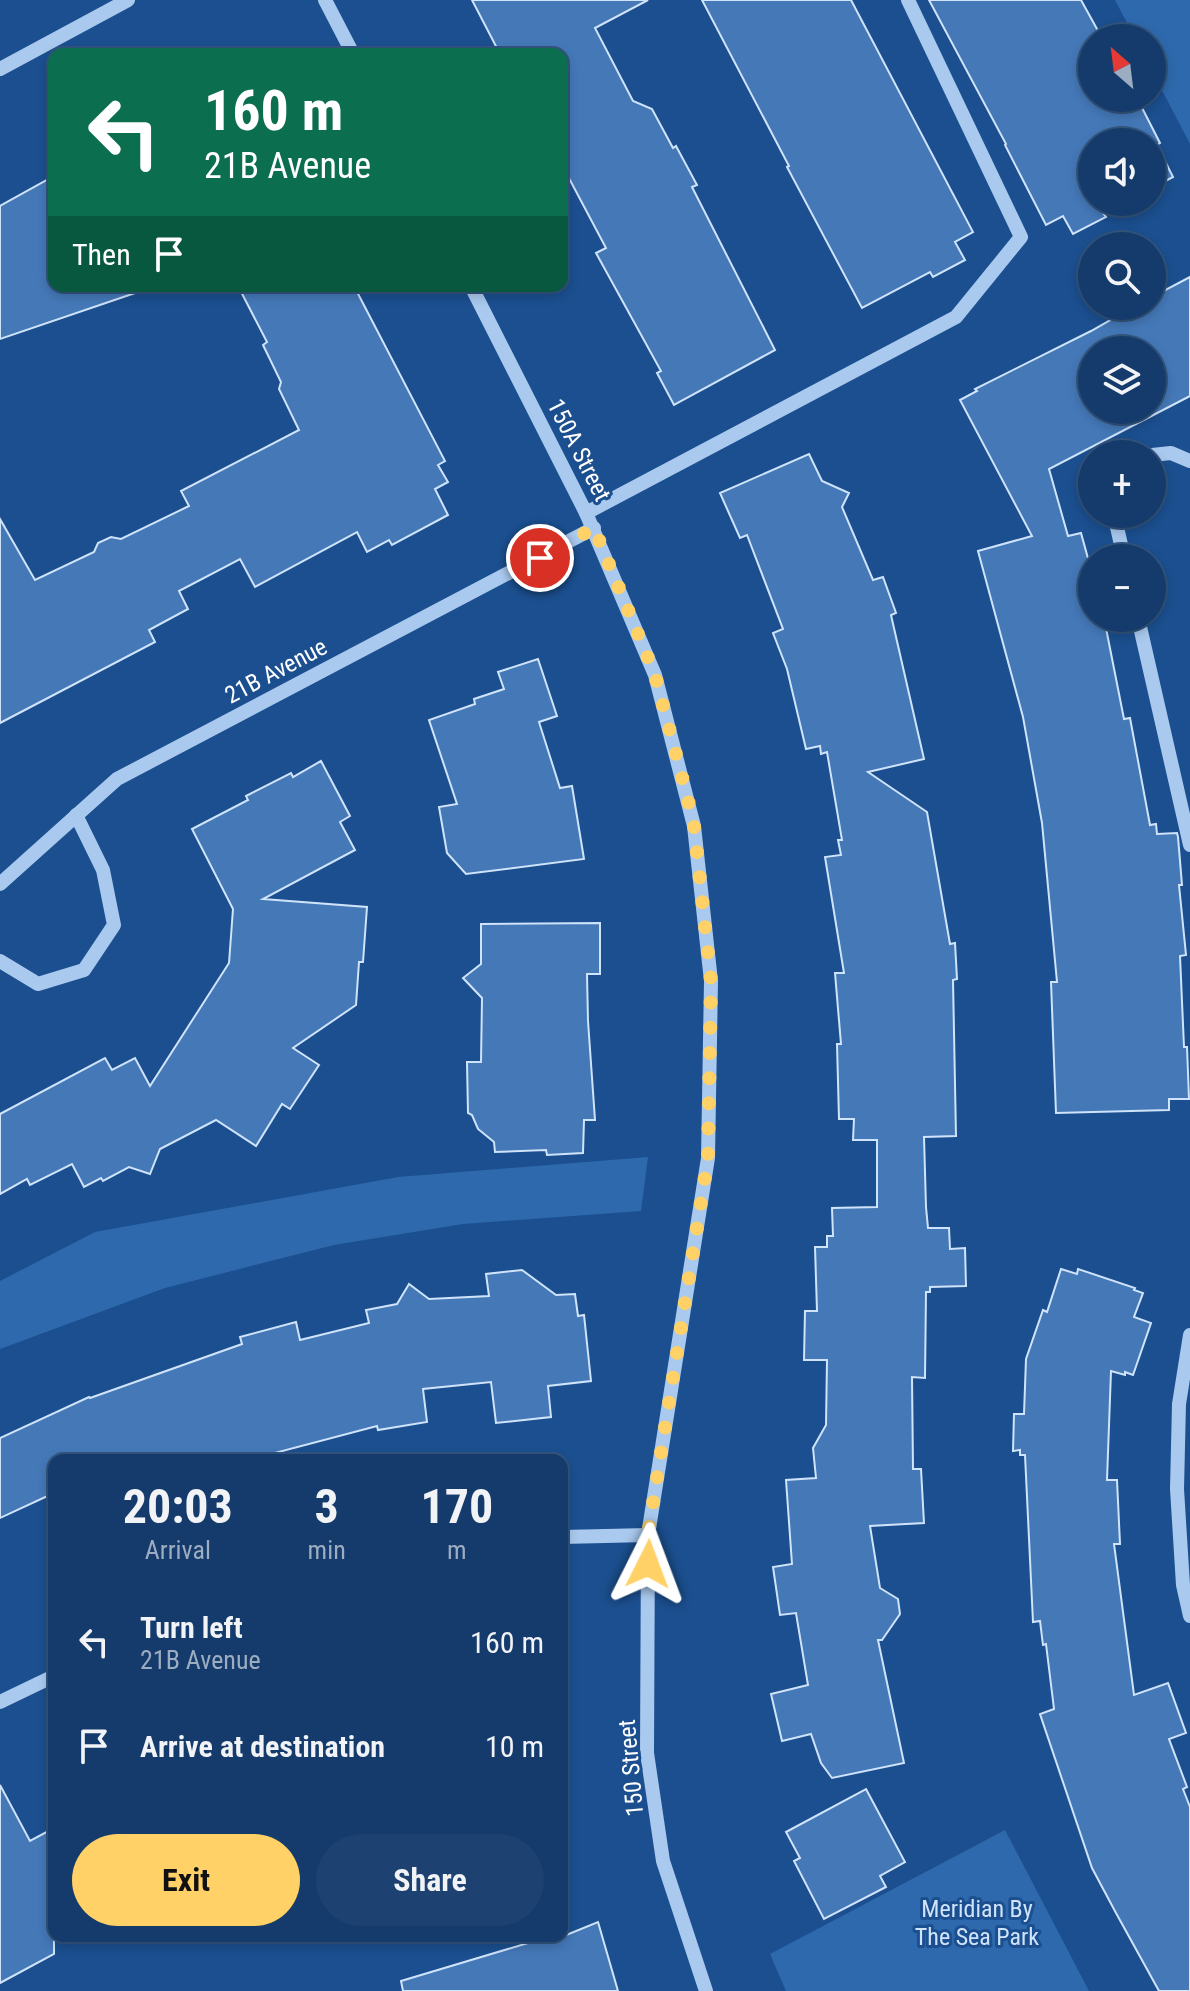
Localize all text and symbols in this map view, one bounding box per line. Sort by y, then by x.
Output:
north arrow [1078,24,1166,112]
map controls [1078,24,1166,632]
text: 160 m [204,78,343,144]
icon: left [72,80,176,184]
button: sound [1078,128,1166,216]
text: 21B Avenue [204,145,371,187]
icon: arrive [147,232,191,276]
button: search [1078,232,1166,320]
text: Then [72,237,131,272]
button: layers [1078,336,1166,424]
street label: 150A Street [541,394,617,506]
button: + [1078,440,1166,528]
pin [506,524,574,592]
icon: arrive [518,536,562,580]
button: − [1078,544,1166,632]
street label: 21B Avenue [220,632,332,710]
text: 20:03 [123,1478,233,1535]
text: 3 [315,1478,339,1535]
text: 170 [420,1478,493,1535]
position arrow [606,1522,690,1606]
text: Arrival [145,1535,211,1565]
text: min [308,1535,346,1565]
text: m [447,1535,467,1565]
text: Turn left [140,1610,243,1645]
icon: left [72,1620,116,1664]
text: 160 m [470,1625,544,1660]
text: 21B Avenue [140,1645,261,1675]
street label: 150 Street [613,1718,649,1818]
icon: arrive [72,1724,116,1768]
text: Arrive at destination [140,1729,385,1764]
text: 10 m [485,1729,544,1764]
button: Exit [72,1834,300,1926]
button: Share [316,1834,544,1926]
park label: Meridian By The Sea Park [915,1895,1039,1951]

